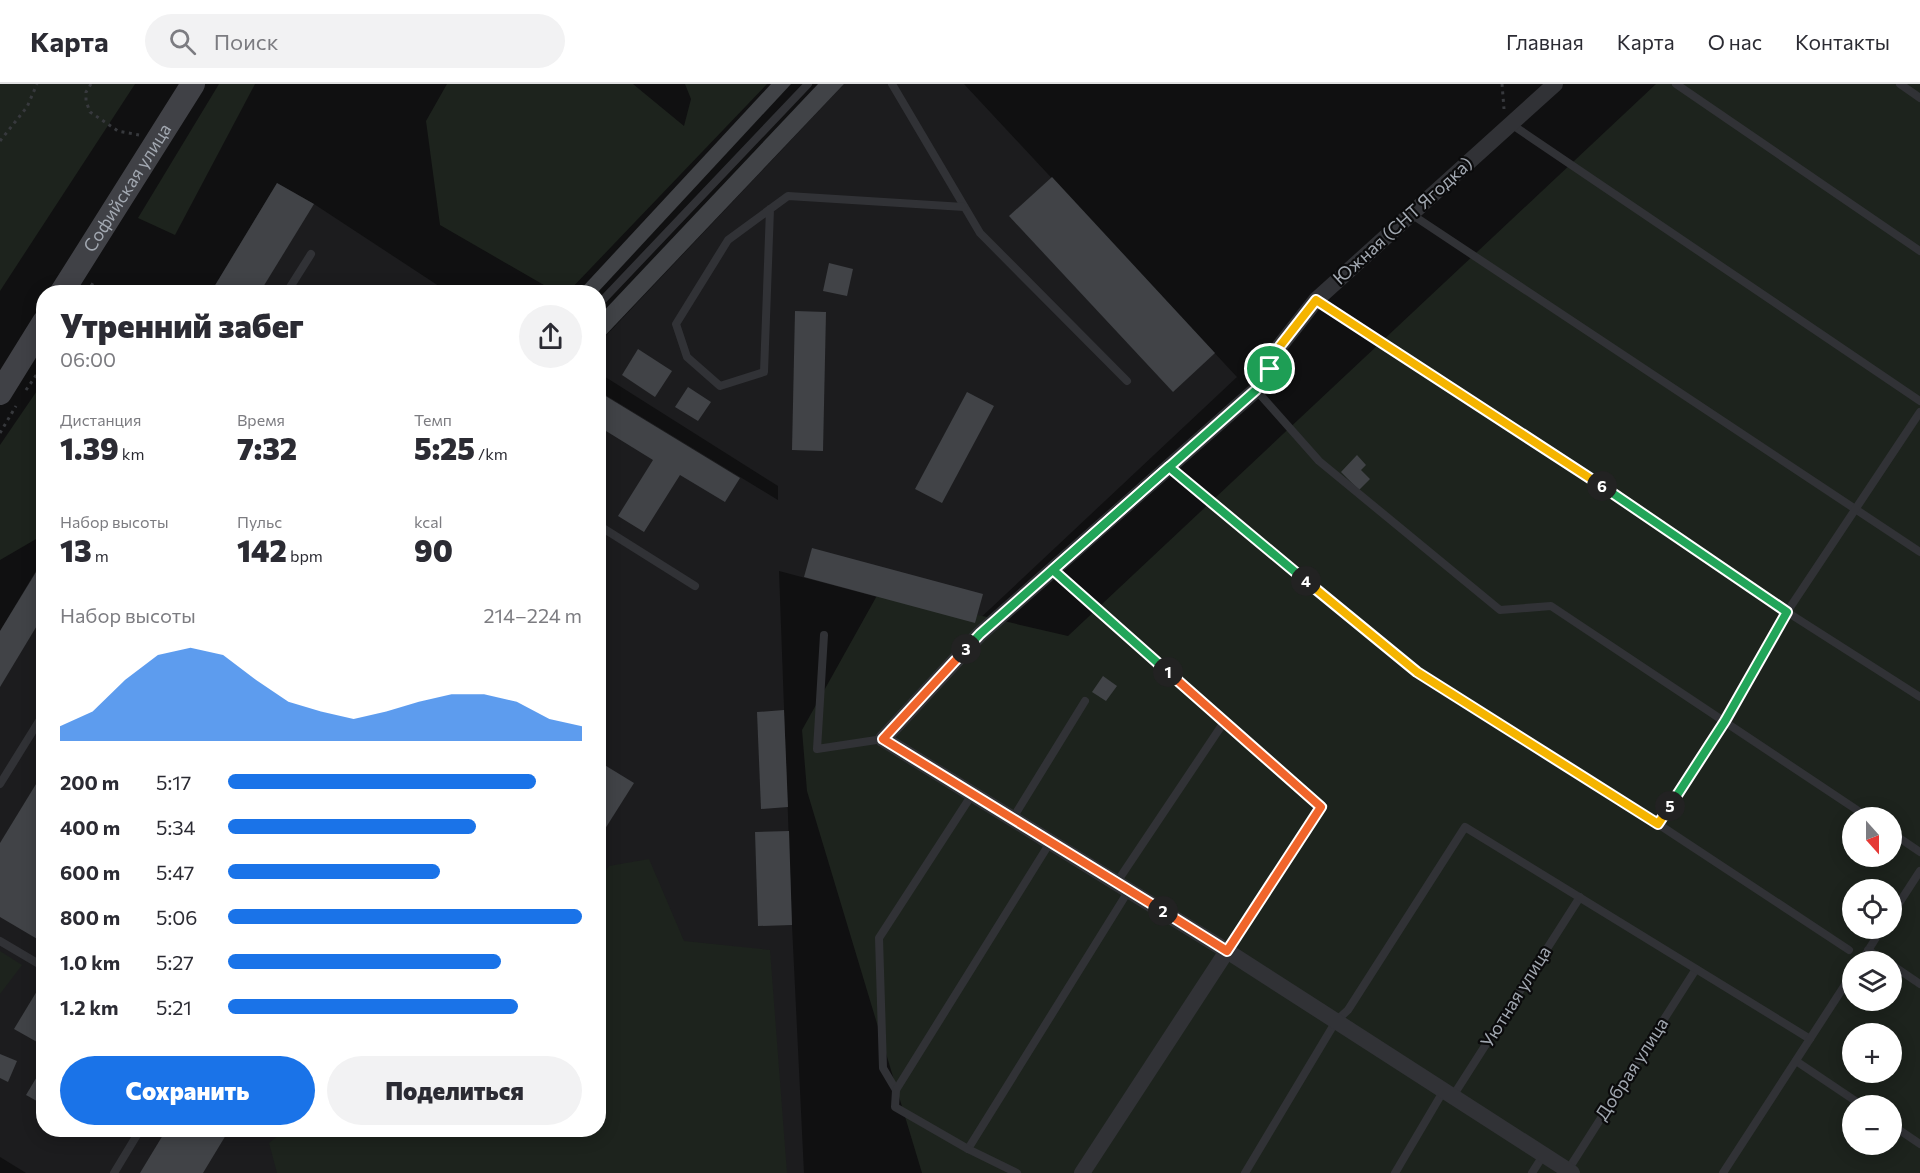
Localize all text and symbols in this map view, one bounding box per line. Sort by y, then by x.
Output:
search box [145,14,565,68]
text: Карта [30,24,109,58]
icon: search [166,25,199,58]
text: Поиск [214,28,278,55]
text: Главная [1506,29,1584,54]
text: Карта [1617,29,1675,54]
text: О нас [1708,29,1762,54]
text: Контакты [1795,29,1890,54]
street label: Софийская улица [78,119,175,256]
street label: Южная (СНТ Ягодка) [1328,152,1477,289]
text: Утренний забег [60,304,304,345]
button: share [519,305,582,368]
pin [1244,343,1295,394]
text: 06:00 [60,347,116,371]
icon: arrive [1253,352,1286,385]
text: Дистанция [60,410,141,429]
text: Время [237,410,285,429]
text: Темп [414,410,452,429]
text: 1.39 [60,429,119,466]
text: 7:32 [237,429,297,466]
text: 5:25 [414,429,475,466]
text: km [119,444,144,463]
text: /km [475,444,508,463]
pin: 6 [1587,471,1617,501]
text: 6 [1597,476,1607,495]
text: Набор высоты [60,512,169,531]
text: Пульс [237,512,282,531]
text: kcal [414,512,443,531]
text: 13 [60,531,92,568]
text: 142 [237,531,287,568]
text: 90 [414,531,453,568]
text: m [92,546,109,565]
text: bpm [287,546,323,565]
pin: 4 [1291,566,1321,596]
text: 4 [1301,571,1311,590]
text: Набор высоты [60,603,196,627]
text: 214–224 m [483,603,582,627]
pin: 3 [951,634,981,664]
text: 3 [961,639,971,658]
pin: 1 [1153,657,1183,687]
text: 1 [1164,662,1172,681]
text: 200 m [60,770,119,794]
text: 5:17 [156,770,191,794]
pin: 5 [1655,791,1685,821]
text: 5 [1665,796,1675,815]
north arrow [1842,807,1902,867]
map controls [1842,807,1902,1155]
text: 400 m [60,815,120,839]
text: 5:34 [156,815,196,839]
text: 600 m [60,860,120,884]
text: 5:47 [156,860,194,884]
button: locate [1842,879,1902,939]
pin: 2 [1148,896,1178,926]
text: 2 [1158,901,1168,920]
text: 800 m [60,905,120,929]
text: 5:06 [156,905,197,929]
street label: Уютная улица [1475,942,1555,1051]
text: 1.0 km [60,950,120,974]
text: 5:27 [156,950,194,974]
button: layers [1842,951,1902,1011]
text: 1.2 km [60,995,118,1019]
text: 5:21 [156,995,192,1019]
street label: Добрая улица [1590,1013,1672,1124]
button: + [1842,1023,1902,1083]
button: Сохранить [60,1056,315,1125]
button: Поделиться [327,1056,582,1125]
button: − [1842,1095,1902,1155]

